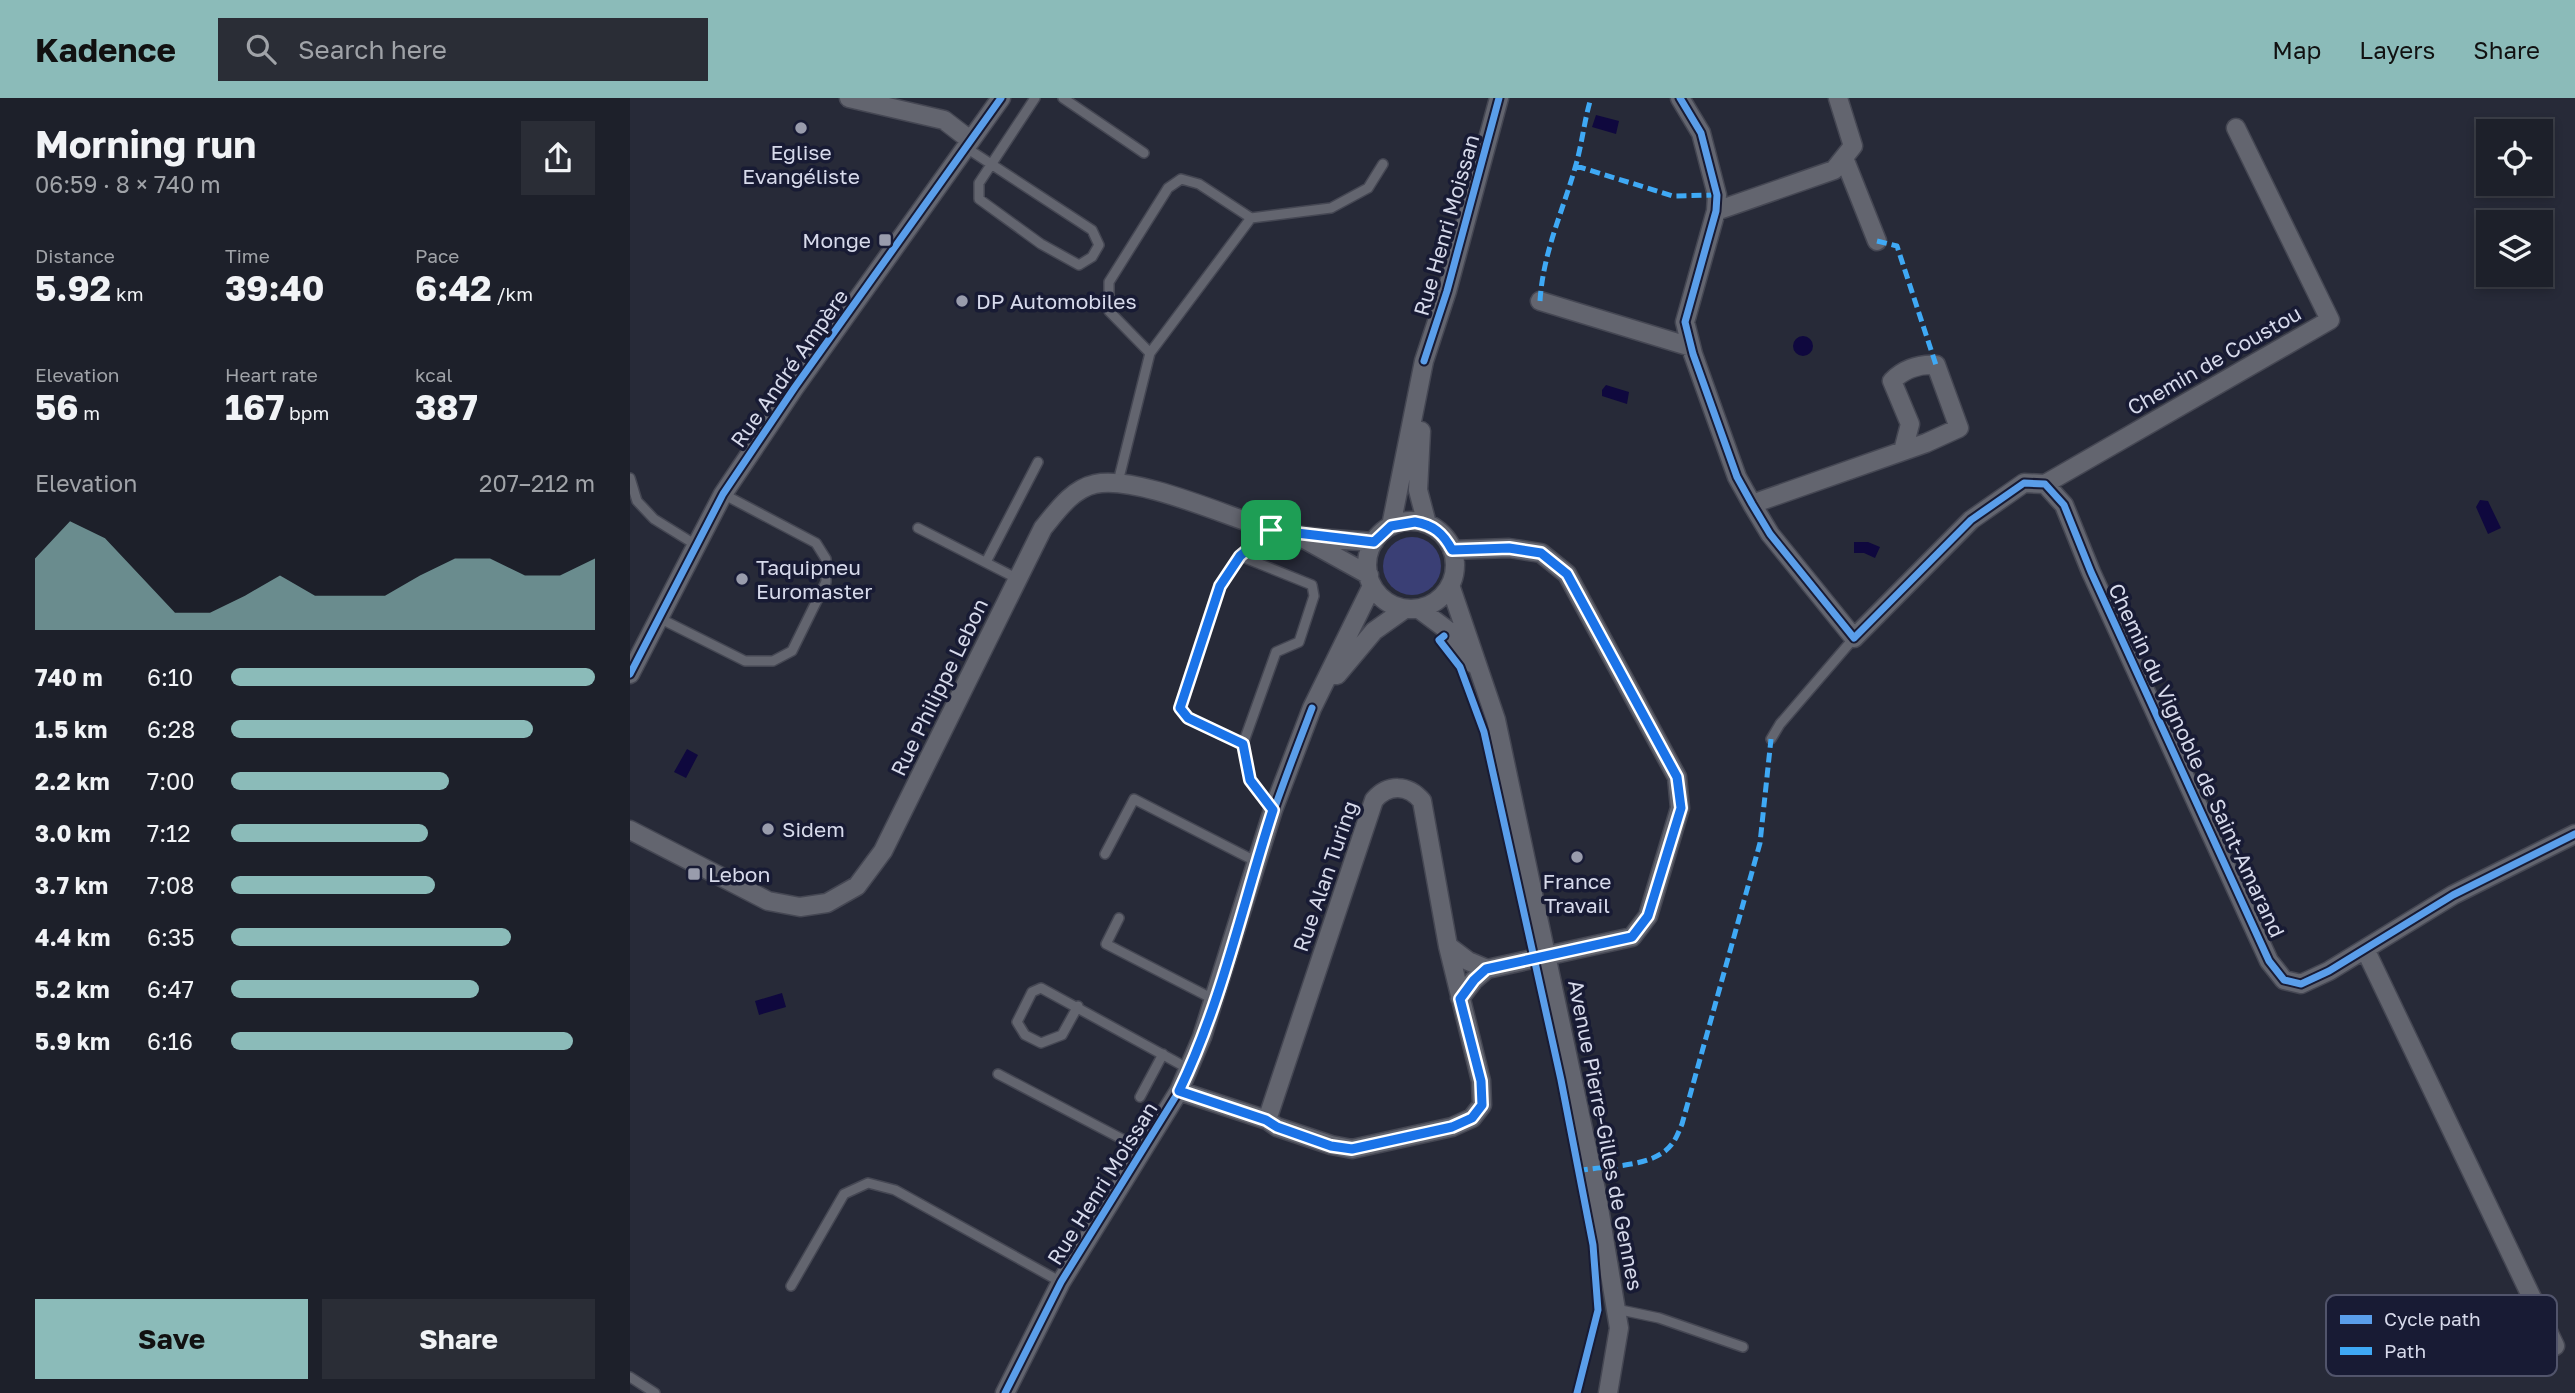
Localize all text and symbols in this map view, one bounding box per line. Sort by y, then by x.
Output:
search box [218,18,708,81]
text: Kadence [35,30,176,69]
icon: search [242,30,280,68]
text: Search here [298,34,447,65]
text: Map [2272,35,2321,64]
text: Layers [2359,35,2435,64]
text: Share [2473,35,2540,64]
map controls [2476,119,2553,287]
button: locate [2476,119,2553,196]
marker: Eglise Evangéliste [793,120,809,136]
text: Morning run [35,121,256,166]
button: share [521,121,595,195]
street label: Rue Henri Moissan [1408,131,1484,319]
place label: Eglise Evangéliste [742,139,860,189]
text: 06:59 · 8 × 740 m [35,170,221,198]
button: layers [2476,210,2553,287]
place label: Monge [802,227,871,253]
marker: Monge [877,232,893,248]
text: Distance [35,244,115,267]
text: Time [225,244,270,267]
text: Pace [415,244,459,267]
text: 5.92 [35,267,111,309]
text: 39:40 [225,267,324,309]
text: 6:42 [415,267,492,309]
text: km [111,282,143,305]
text: /km [492,282,533,305]
street label: Rue André Ampère [725,284,853,452]
place label: DP Automobiles [976,288,1137,314]
marker: DP Automobiles [954,293,970,309]
street label: Chemin de Coustou [2122,300,2306,420]
text: Elevation [35,363,120,386]
text: Heart rate [225,363,318,386]
text: kcal [415,363,453,386]
text: 56 [35,386,79,428]
text: 167 [225,386,284,428]
text: 387 [415,386,478,428]
text: m [79,401,100,424]
text: bpm [284,401,329,424]
text: Elevation [35,469,137,497]
text: 207–212 m [479,469,595,497]
pin [1241,500,1301,560]
icon: arrive [1252,511,1290,549]
place label: Taquipneu Euromaster [756,554,872,604]
marker: Taquipneu Euromaster [734,571,750,587]
street label: Chemin du Vignoble de Saint-Amarand [2103,579,2291,941]
street label: Rue Philippe Lebon [885,594,993,780]
text: 740 m [35,663,103,691]
text: 6:10 [147,663,193,691]
text: 1.5 km [35,715,107,743]
text: 6:28 [147,715,195,743]
text: 2.2 km [35,767,110,795]
text: 7:00 [147,767,195,795]
street label: Rue Alan Turing [1287,797,1363,955]
place label: Sidem [782,816,845,842]
text: 3.0 km [35,819,111,847]
text: 7:12 [147,819,191,847]
marker: Sidem [760,821,776,837]
marker: France Travail [1569,849,1585,865]
place label: Lebon [708,861,770,887]
marker: Lebon [686,866,702,882]
place label: France Travail [1543,868,1611,918]
text: 3.7 km [35,871,108,899]
text: 7:08 [147,871,194,899]
text: 4.4 km [35,923,110,951]
text: 6:35 [147,923,195,951]
text: 5.2 km [35,975,110,1003]
text: 6:47 [147,975,194,1003]
street label: Avenue Pierre-Gilles de Gennes [1563,977,1649,1293]
text: 5.9 km [35,1027,110,1055]
text: 6:16 [147,1027,193,1055]
street label: Rue Henri Moissan [1041,1097,1163,1269]
legend [2326,1295,2557,1376]
button: Save [35,1299,308,1379]
button: Share [322,1299,595,1379]
text: Cycle path [2384,1307,2481,1330]
text: Path [2384,1339,2426,1362]

